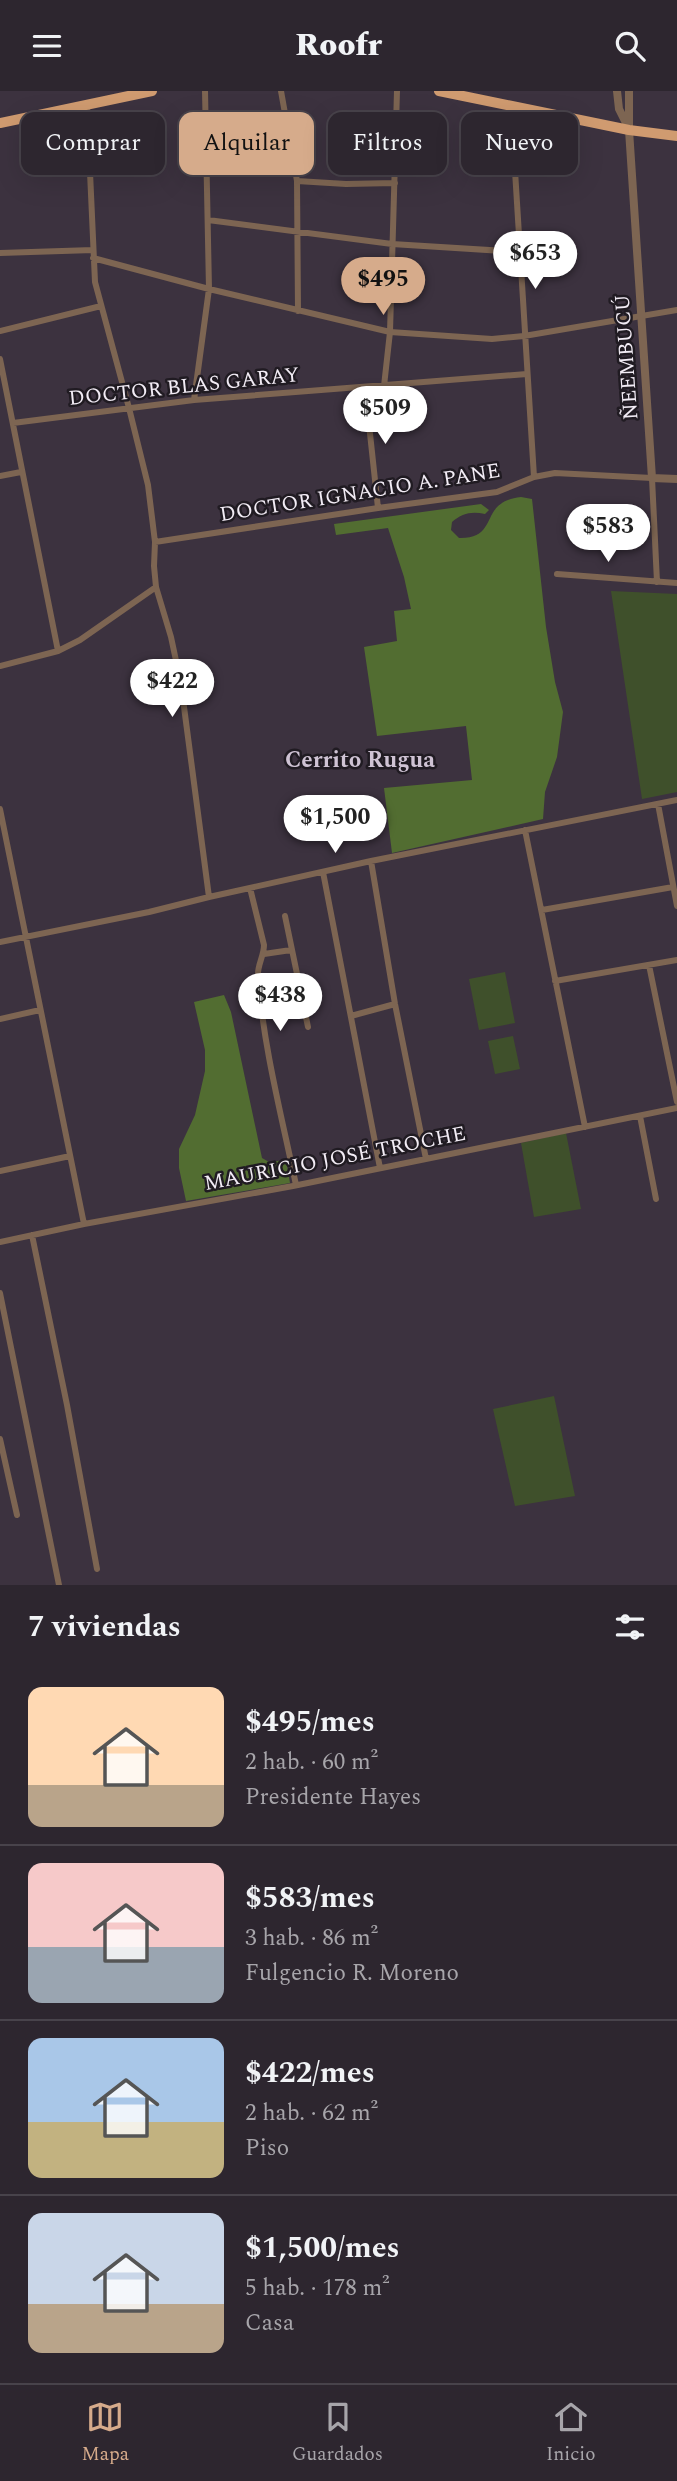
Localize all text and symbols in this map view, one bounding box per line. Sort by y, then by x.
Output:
text: Roofr [295,21,382,70]
icon: menu [28,27,66,65]
icon: search [611,27,649,65]
chip: Comprar [21,112,165,175]
chip: Alquilar [179,112,314,175]
chip: Filtros [328,112,447,175]
chip: Nuevo [461,112,578,175]
pin: $653 [494,231,576,291]
text: $653 [509,236,561,271]
pin: $495 [342,257,424,317]
text: $495 [357,262,409,297]
street label: ÑEEMBUCÚ [607,293,647,421]
street label: DOCTOR BLAS GARAY [67,359,301,415]
pin: $509 [344,387,426,446]
text: $509 [359,391,411,426]
street label: DOCTOR IGNACIO A. PANE [217,455,503,531]
pin: $583 [567,505,649,564]
text: $583 [582,509,634,544]
pin: $422 [131,659,213,719]
text: $422 [146,664,198,699]
district label: Cerrito Rugua [285,743,435,778]
pin: $1,500 [278,795,392,855]
text: $1,500 [300,800,370,835]
pin: $438 [239,974,321,1033]
text: $438 [254,978,306,1013]
street label: MAURICIO JOSÉ TROCHE [201,1118,469,1200]
text: 7 viviendas [28,1604,181,1650]
icon: filters [611,1608,649,1646]
text: $495/mes [245,1699,375,1745]
icon: home [84,1715,168,1799]
text: 2 hab. · 60 m² [245,1745,378,1780]
text: Presidente Hayes [245,1780,421,1815]
text: $583/mes [245,1875,375,1921]
icon: home [84,1891,168,1975]
text: 3 hab. · 86 m² [245,1921,378,1956]
text: Fulgencio R. Moreno [245,1956,459,1991]
text: $422/mes [245,2050,375,2096]
icon: home [84,2066,168,2150]
text: 2 hab. · 62 m² [245,2096,378,2131]
text: Piso [245,2131,289,2166]
text: $1,500/mes [245,2225,400,2271]
icon: home [84,2241,168,2325]
text: 5 hab. · 178 m² [245,2271,390,2306]
text: Casa [245,2306,294,2341]
tab: Mapa [81,2398,129,2469]
tab: Guardados [292,2398,383,2469]
tab: Inicio [546,2398,596,2469]

